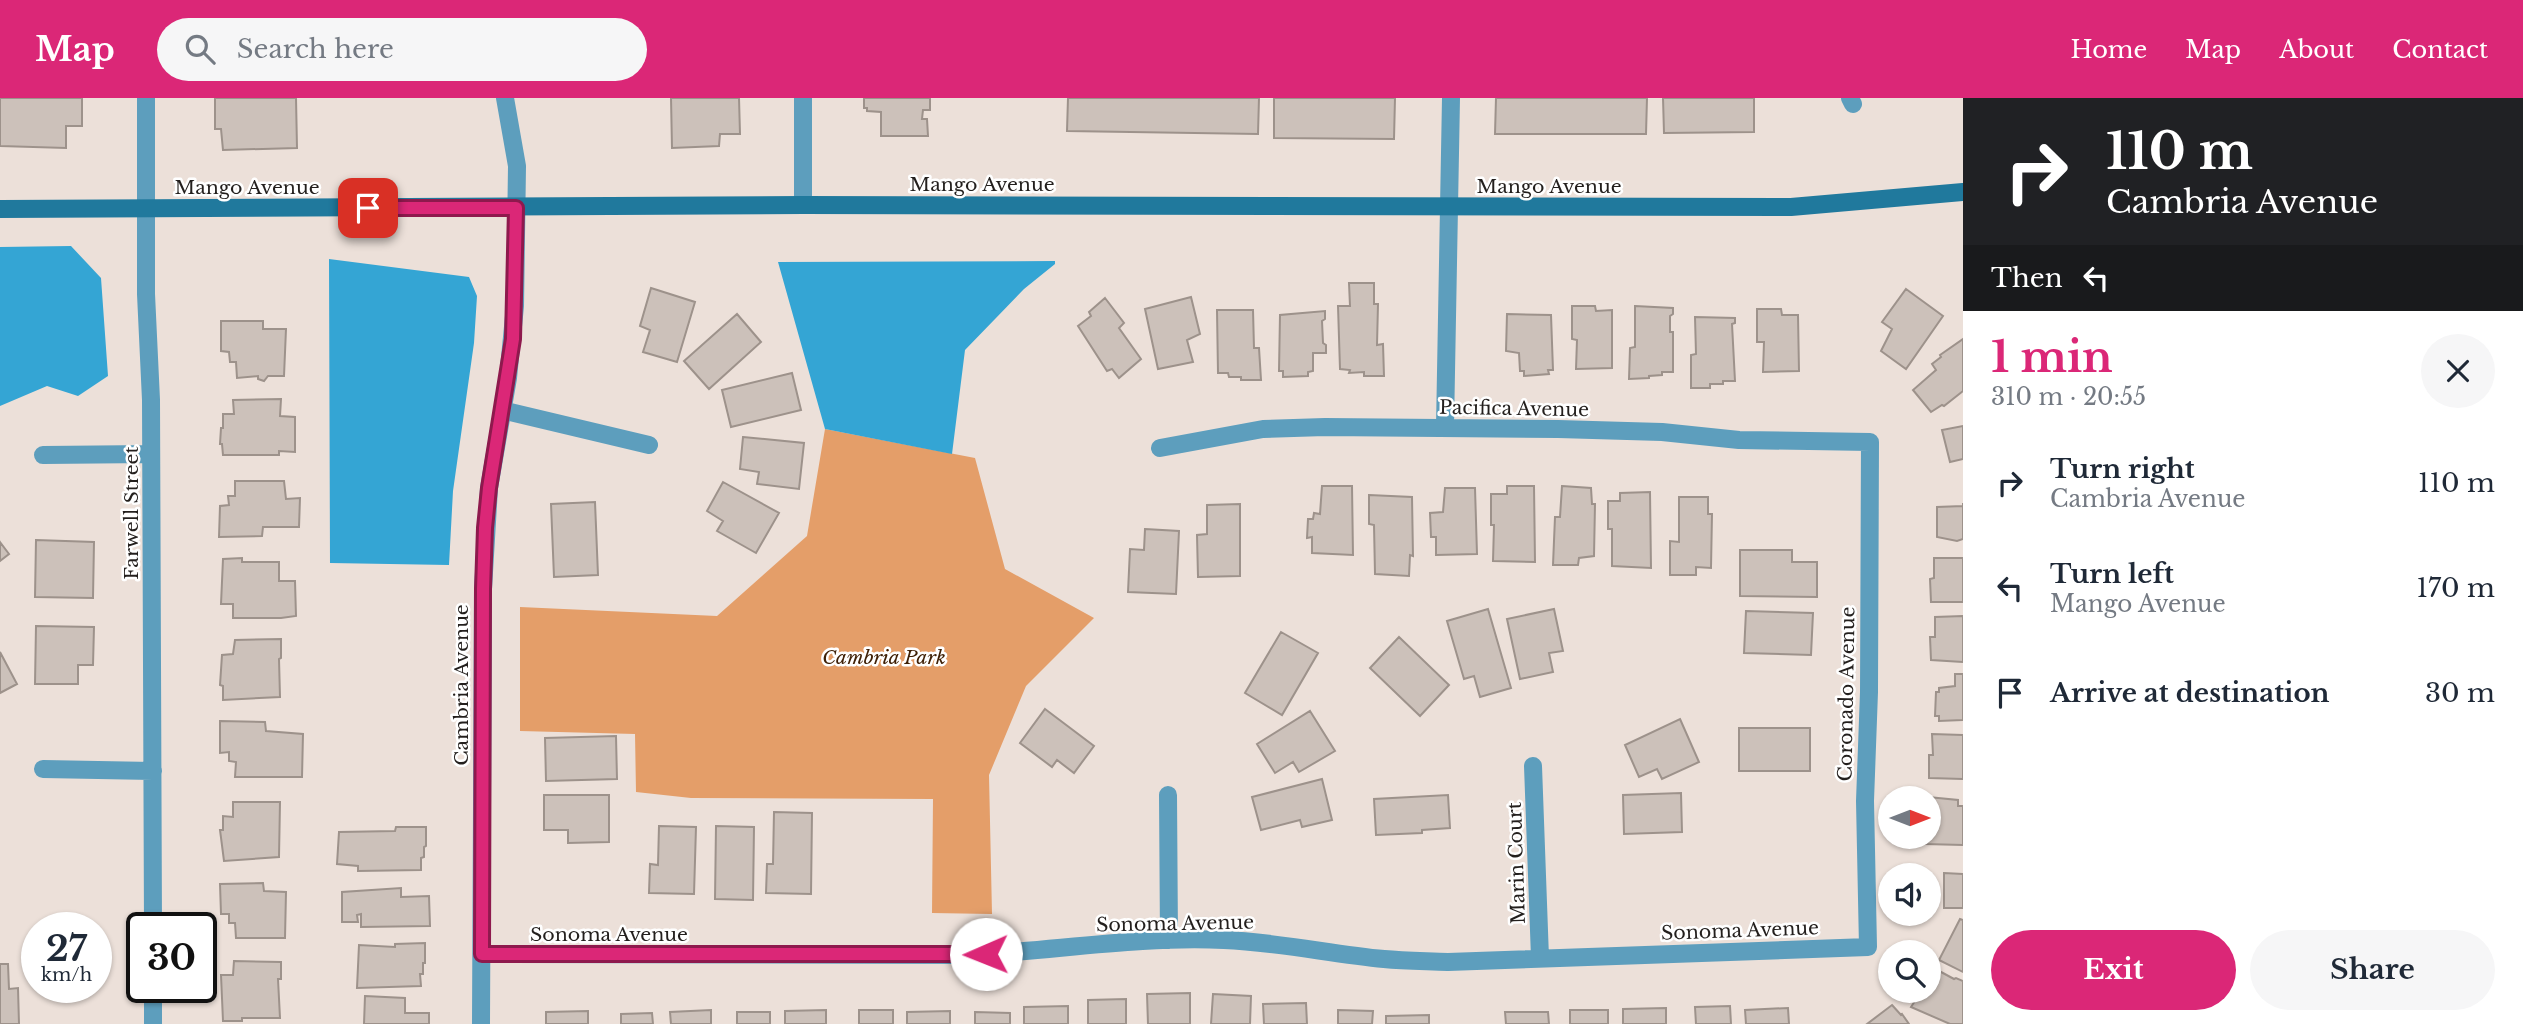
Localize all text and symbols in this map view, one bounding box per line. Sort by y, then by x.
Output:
search box [157,18,647,81]
text: Map [35,29,115,70]
icon: search [181,30,219,68]
text: Search here [237,33,394,65]
text: Home [2071,35,2147,64]
text: Map [2185,35,2241,64]
text: About [2279,35,2354,64]
text: Contact [2392,35,2488,64]
text: 110 m [2106,121,2253,182]
icon: right [1991,126,2082,217]
street label: Mango Avenue [909,173,1055,196]
street label: Mango Avenue [1476,175,1622,198]
street label: Mango Avenue [174,176,320,199]
pin [338,178,398,238]
text: Cambria Avenue [2106,182,2378,222]
icon: arrive [349,189,387,227]
icon: left [2077,259,2115,297]
text: Then [1991,262,2063,294]
text: 1 min [1991,331,2113,383]
button: close [2421,334,2495,408]
text: 310 m · 20:55 [1991,383,2146,411]
street label: Pacifica Avenue [1439,396,1589,421]
street label: Farwell Street [120,446,143,580]
text: Turn right [2050,453,2195,485]
icon: right [1991,464,2029,502]
text: 110 m [2418,467,2495,499]
text: Cambria Avenue [2050,485,2245,513]
text: Turn left [2050,558,2174,590]
icon: left [1991,569,2029,607]
text: 170 m [2416,572,2495,604]
text: Mango Avenue [2050,590,2226,618]
street label: Cambria Avenue [450,604,473,766]
street label: Coronado Avenue [1833,606,1860,782]
park label: Cambria Park [822,646,946,669]
icon: arrive [1991,674,2029,712]
text: Arrive at destination [2050,677,2330,709]
text: 30 m [2425,677,2495,709]
north arrow [1878,786,1941,849]
map controls [1878,786,1941,1003]
street label: Marin Court [1503,801,1530,924]
button: sound [1878,863,1941,926]
street label: Sonoma Avenue [1096,911,1254,936]
speed limit sign: 30 [126,912,217,1003]
street label: Sonoma Avenue [1661,916,1819,945]
position arrow [949,917,1023,991]
street label: Sonoma Avenue [530,923,688,946]
text: 27 [46,927,87,970]
button: Exit [1991,930,2236,1010]
button: Share [2250,930,2495,1010]
button: search [1878,940,1941,1003]
text: km/h [41,964,92,986]

